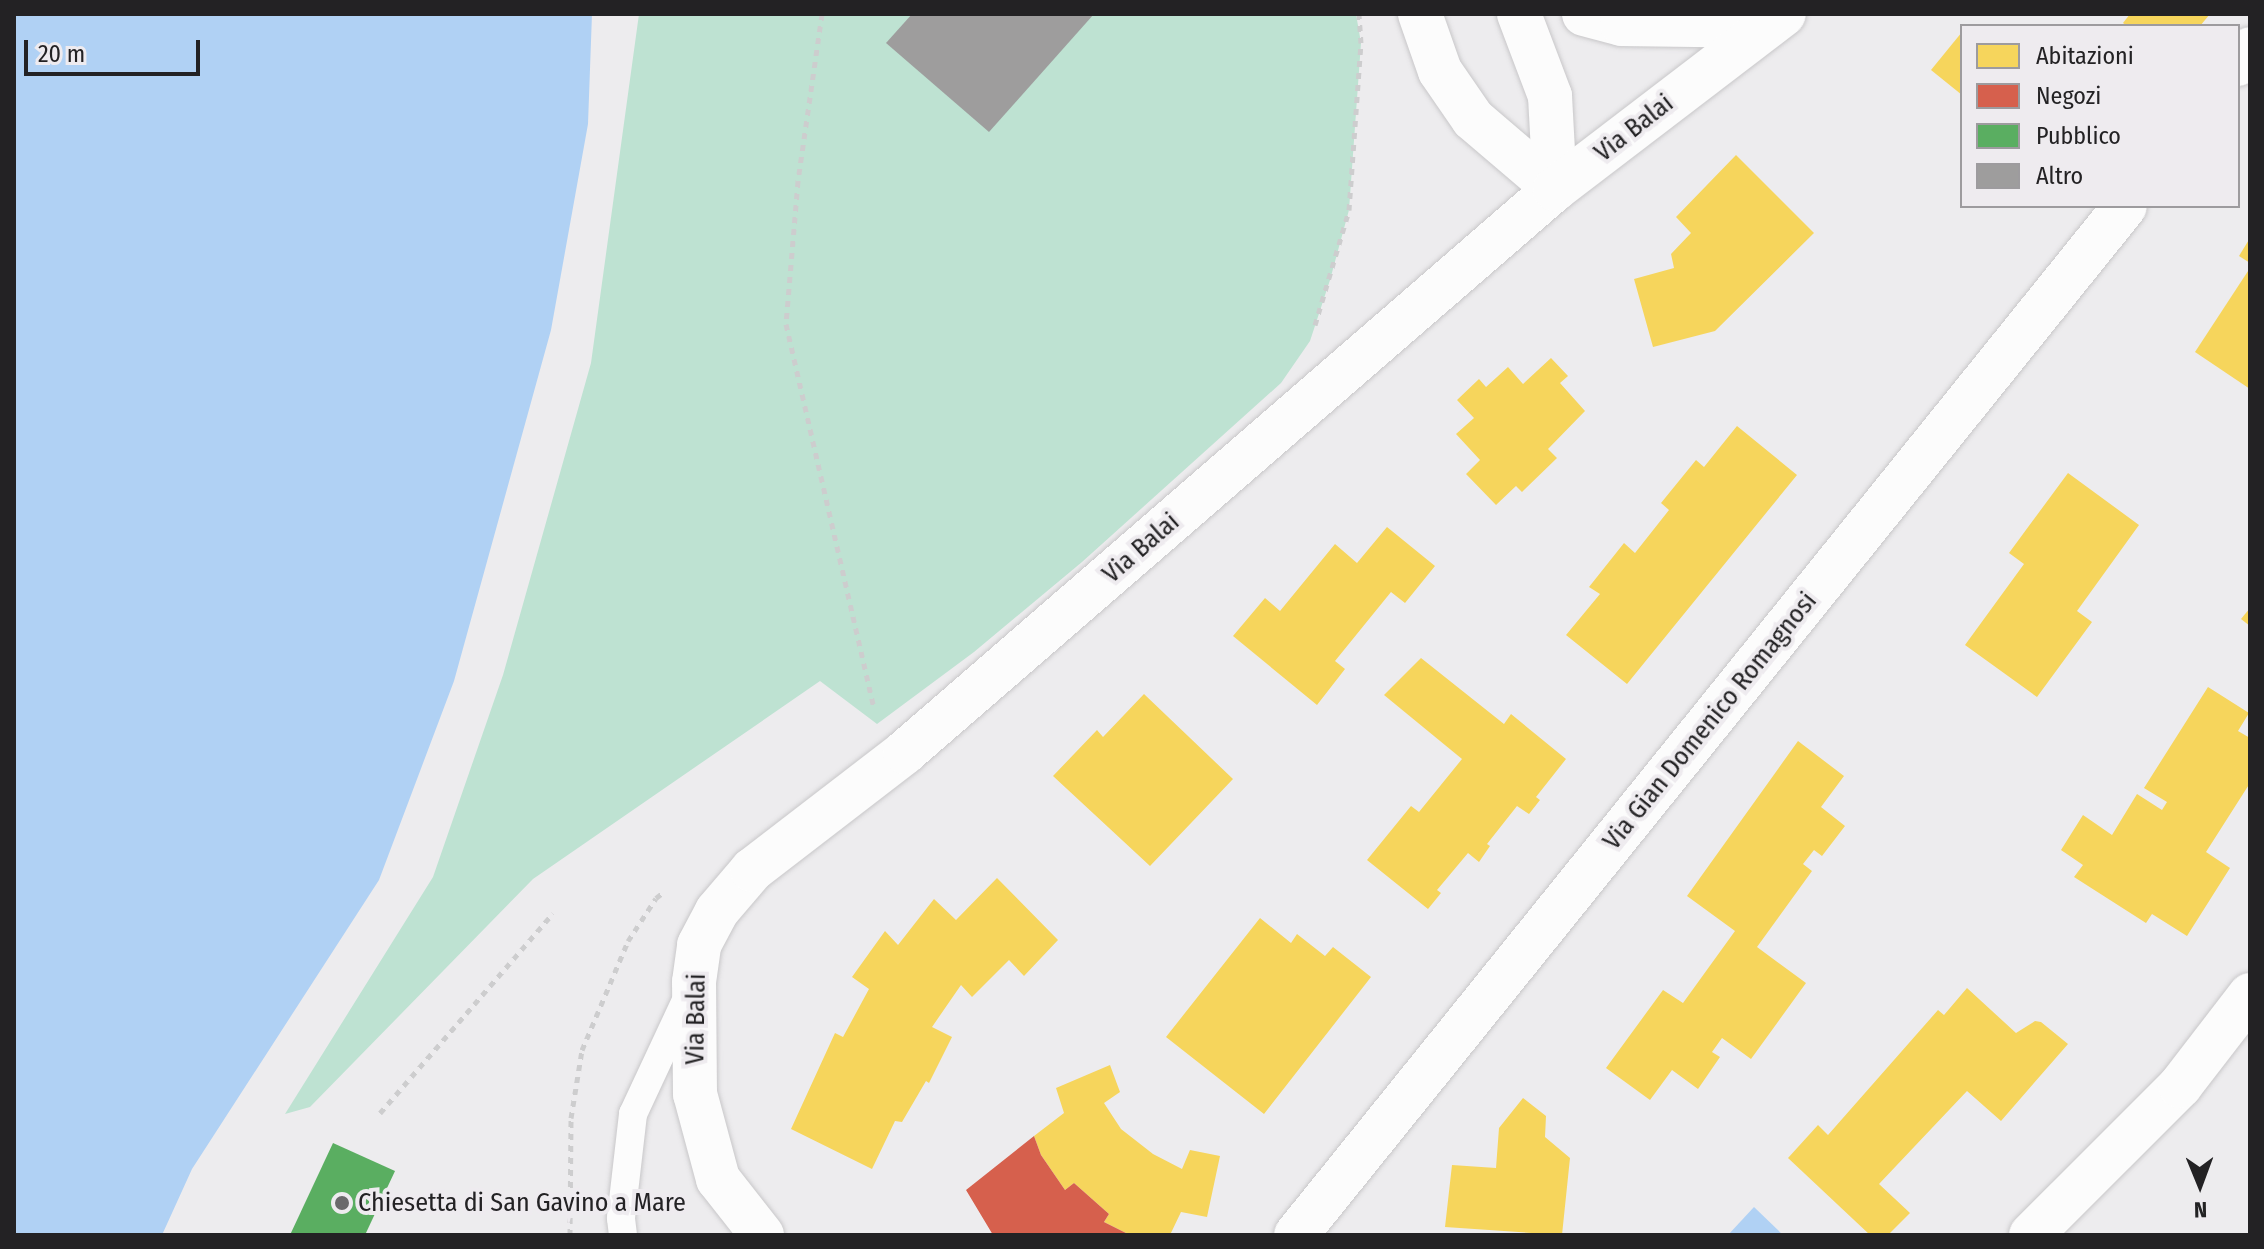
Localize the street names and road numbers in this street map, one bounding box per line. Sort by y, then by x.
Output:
street label: Via Balai [1588,88,1680,168]
street label: Via Balai [1096,506,1186,590]
street label: Via Gian Domenico Romagnosi [1597,586,1823,856]
street label: Via Balai [680,973,712,1065]

